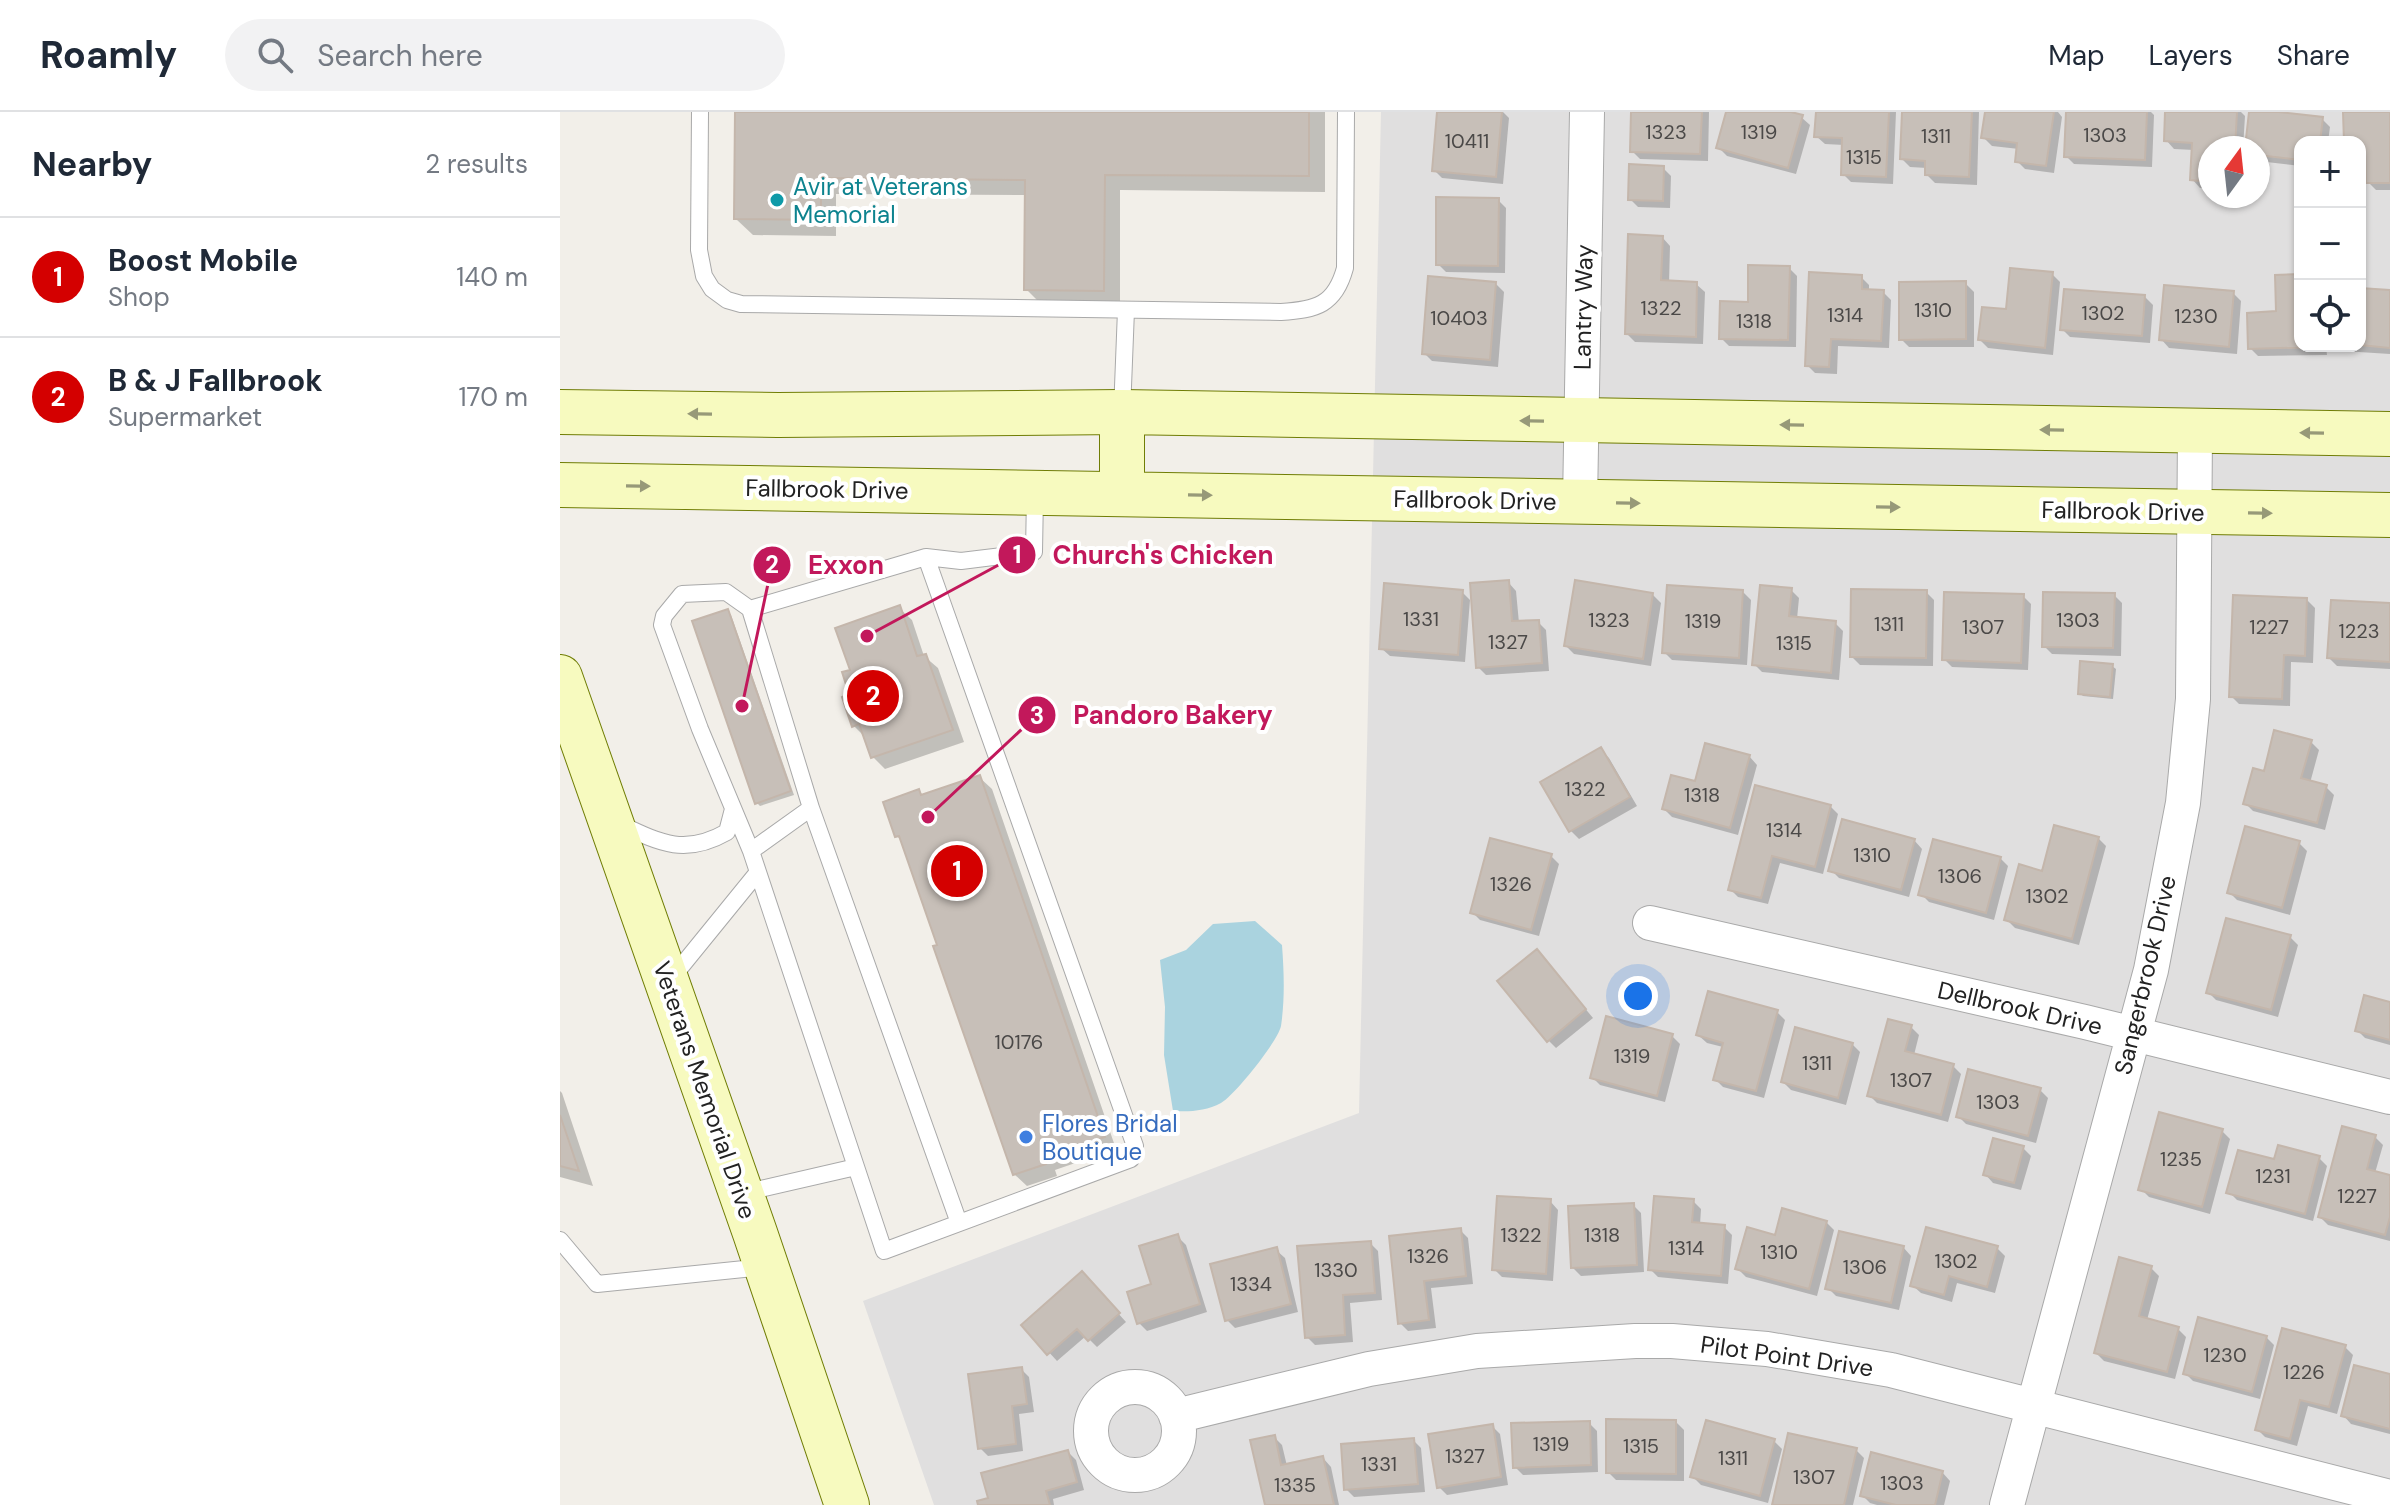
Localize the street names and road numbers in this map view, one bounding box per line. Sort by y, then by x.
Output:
street label: Lantry Way [1566,244,1600,370]
street label: Fallbrook Drive [745,472,909,506]
street label: Fallbrook Drive [1393,483,1557,517]
street label: Fallbrook Drive [2041,494,2205,528]
street label: Sangerbrook Drive [2107,872,2183,1078]
street label: Veterans Memorial Drive [646,957,764,1223]
street label: Dellbrook Drive [1935,974,2105,1042]
street label: Pilot Point Drive [1699,1329,1875,1383]

